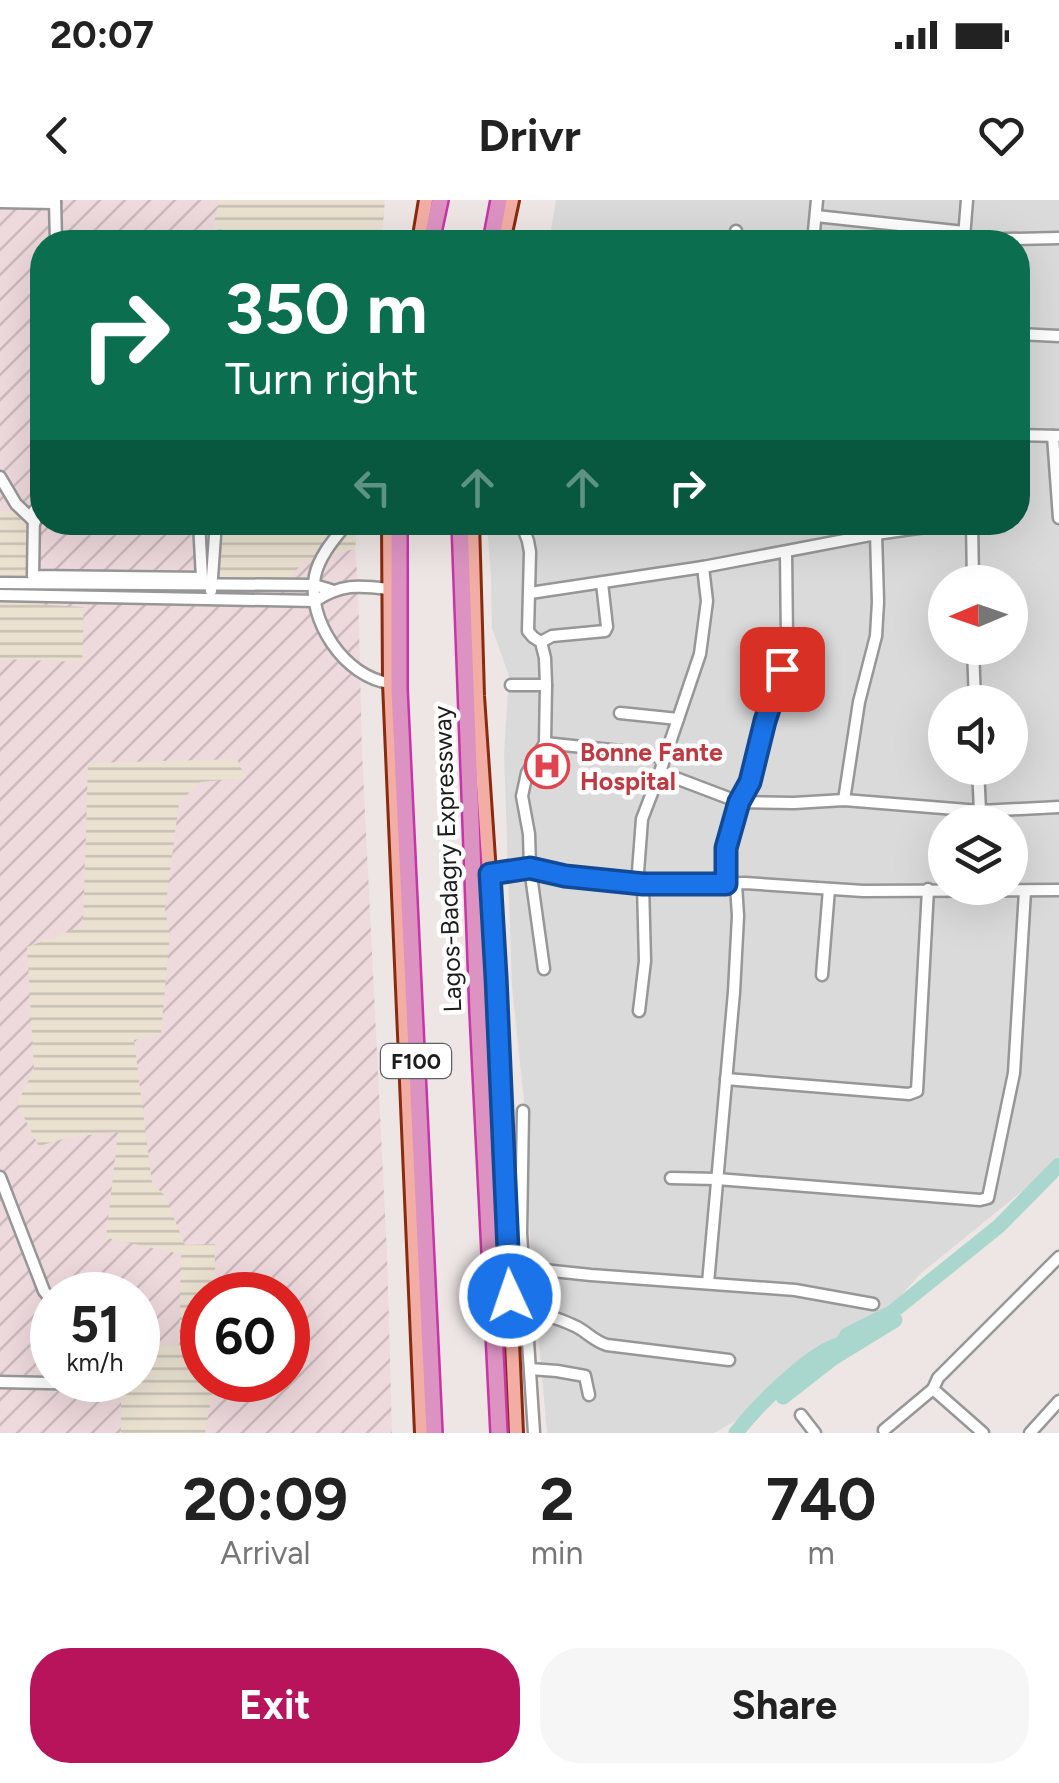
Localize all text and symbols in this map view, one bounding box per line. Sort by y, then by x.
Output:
text: 20:07 [50,12,154,58]
icon: back [30,108,85,163]
text: Drivr [478,108,581,162]
icon: heart [974,108,1029,163]
text: 350 m [225,266,428,351]
icon: right [60,270,190,400]
text: Turn right [225,351,418,405]
icon: left [345,460,400,515]
icon: ahead [450,460,505,515]
icon: ahead [555,460,610,515]
icon: right [660,460,715,515]
north arrow [928,565,1028,665]
map controls [928,565,1028,905]
pin [740,627,825,712]
icon: arrive [755,642,810,697]
button: sound [928,685,1028,785]
street label: Lagos-Badagry Expressway [427,705,467,1013]
place label: Bonne Fante Hospital [580,737,723,796]
hospital icon: Bonne Fante Hospital [524,743,570,789]
button: layers [928,805,1028,905]
road number: F100 [381,1044,451,1078]
position arrow [458,1244,562,1348]
speed limit sign: 60 [180,1272,310,1402]
text: 51 [70,1294,120,1355]
text: km/h [66,1347,124,1377]
text: 20:09 [183,1463,348,1535]
text: 2 [540,1463,574,1535]
text: 740 [766,1463,876,1535]
text: Arrival [220,1534,311,1572]
text: min [531,1534,583,1572]
text: m [808,1534,835,1572]
button: Exit [30,1648,520,1763]
button: Share [540,1648,1029,1763]

